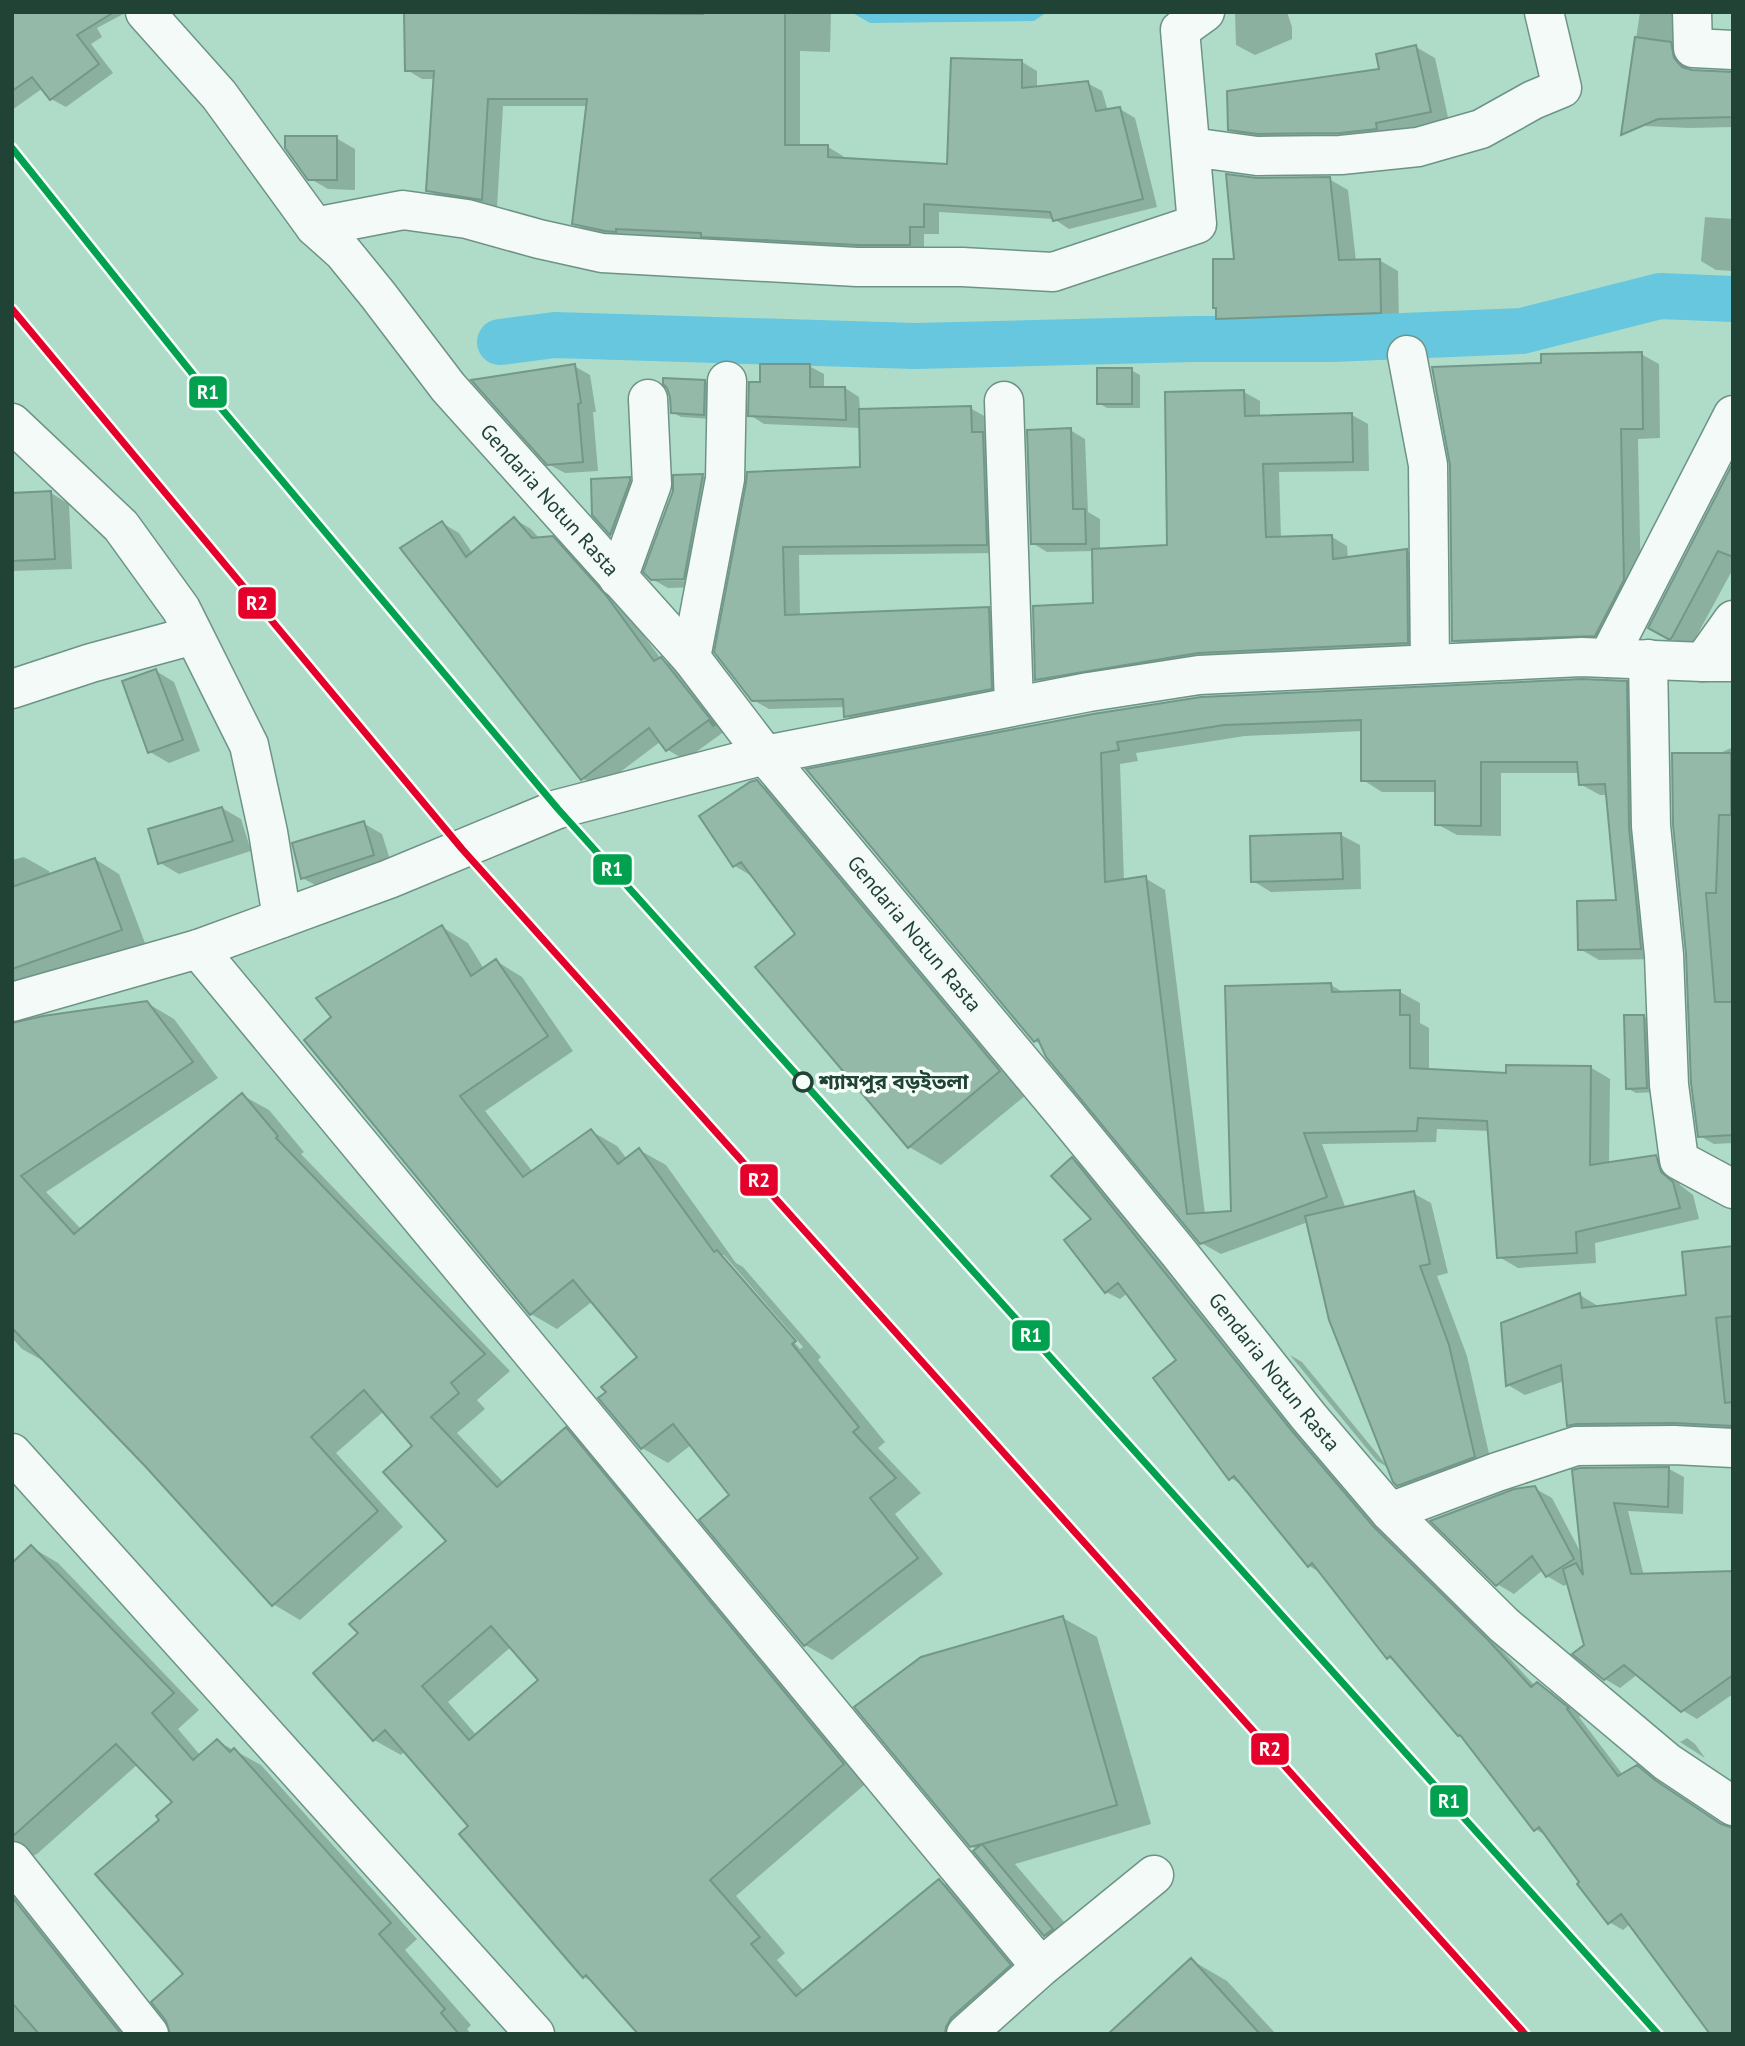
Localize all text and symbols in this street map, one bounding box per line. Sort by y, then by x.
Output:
line badge: R1 [188,375,228,409]
text: R1 [197,380,219,404]
street label: Gendaria Notun Rasta [474,418,625,582]
line badge: R2 [237,586,277,620]
text: R2 [246,591,268,615]
street label: Gendaria Notun Rasta [842,850,988,1017]
line badge: R1 [592,853,633,886]
text: R1 [601,857,623,881]
place label: শ্যামপুর বড়ইতলা [818,1068,969,1095]
marker: শ্যামপুর বড়ইতলা [793,1072,813,1092]
line badge: R2 [739,1163,779,1197]
text: R2 [748,1168,770,1192]
street label: Gendaria Notun Rasta [1203,1287,1346,1457]
line badge: R1 [1011,1319,1051,1352]
text: R1 [1020,1323,1042,1347]
line badge: R2 [1250,1732,1290,1766]
text: R2 [1259,1737,1281,1761]
line badge: R1 [1429,1784,1469,1818]
text: R1 [1438,1789,1460,1813]

